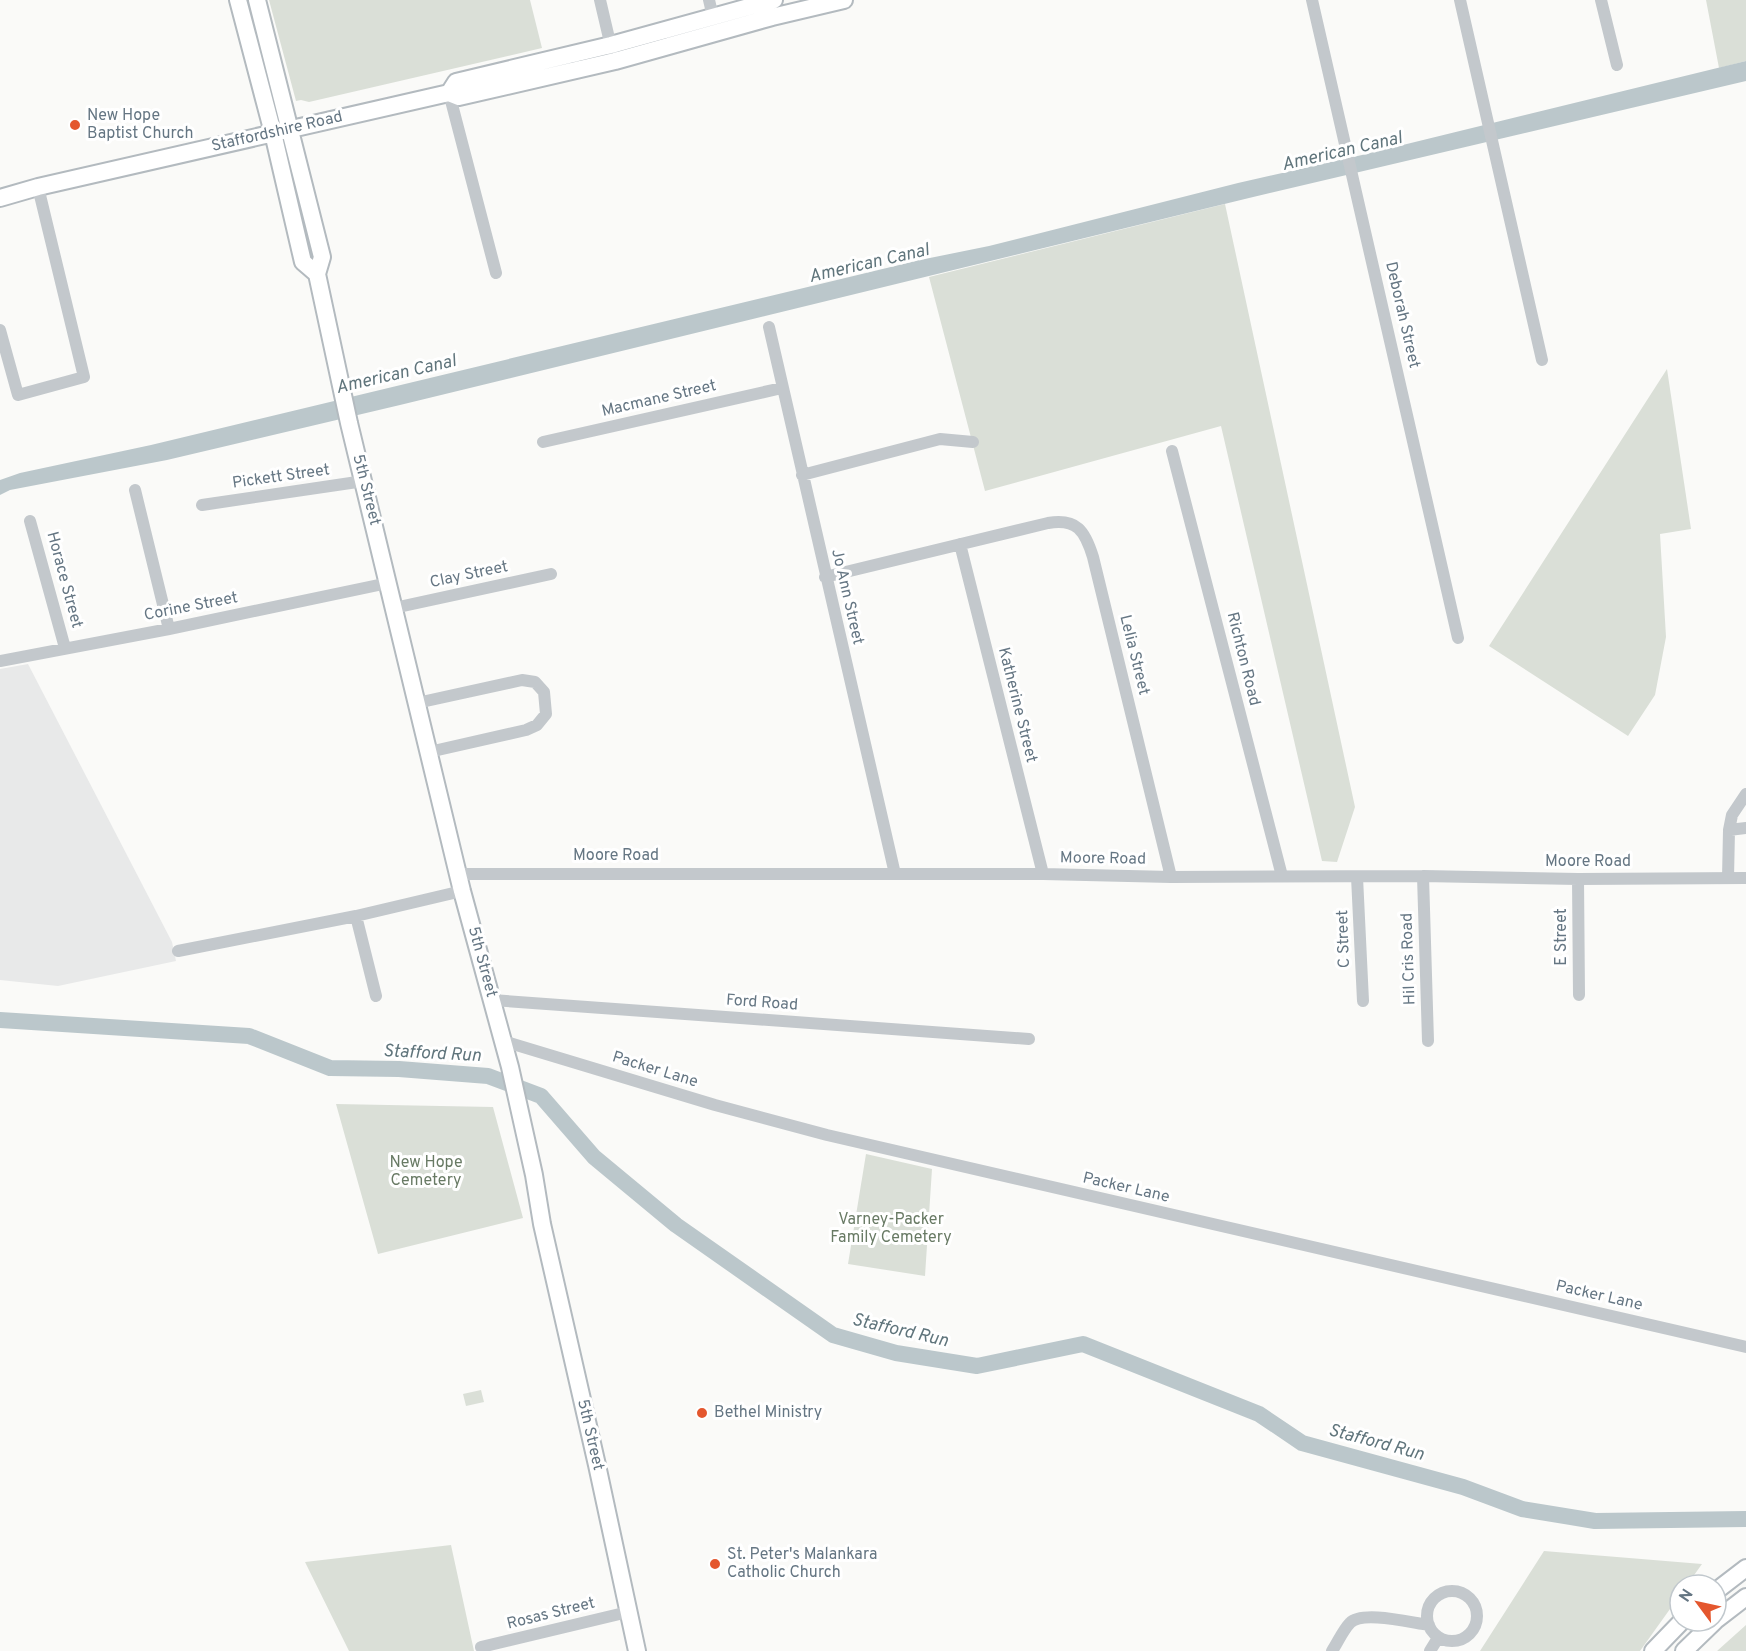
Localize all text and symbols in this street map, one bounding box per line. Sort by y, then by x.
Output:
place label: New Hope Baptist Church [87,106,193,144]
street label: Staffordshire Road [209,107,345,157]
marker: New Hope Baptist Church [68,118,82,132]
water label: American Canal [1280,127,1406,177]
water label: American Canal [807,239,933,289]
street label: Deborah Street [1380,260,1424,370]
water label: American Canal [334,350,460,400]
street label: Macmane Street [600,376,718,422]
street label: 5th Street [348,452,384,528]
street label: Pickett Street [231,460,331,494]
street label: Horace Street [42,530,86,630]
street label: Jo Ann Street [826,547,868,647]
street label: Clay Street [428,557,510,593]
street label: Corine Street [142,588,240,626]
street label: Richton Road [1222,610,1264,708]
street label: Lelia Street [1114,613,1154,697]
street label: Katherine Street [993,645,1041,765]
street label: Moore Road [573,846,659,866]
street label: Moore Road [1060,848,1146,870]
street label: Moore Road [1545,852,1631,872]
street label: E Street [1552,908,1572,966]
street label: C Street [1333,910,1355,968]
street label: Hil Cris Road [1397,913,1421,1005]
street label: 5th Street [463,924,501,1000]
street label: Ford Road [725,991,799,1015]
water label: Stafford Run [382,1040,482,1068]
street label: Packer Lane [610,1047,700,1093]
park label: New Hope Cemetery [390,1153,463,1191]
street label: Packer Lane [1081,1168,1171,1208]
park label: Varney-Packer Family Cemetery [830,1210,952,1248]
street label: Packer Lane [1554,1276,1644,1316]
water label: Stafford Run [850,1309,951,1353]
street label: 5th Street [572,1397,608,1473]
place label: Bethel Ministry [714,1403,822,1423]
marker: Bethel Ministry [695,1406,709,1420]
water label: Stafford Run [1326,1419,1426,1467]
place label: St. Peter's Malankara Catholic Church [727,1545,877,1583]
marker: St. Peter's Malankara Catholic Church [708,1557,722,1571]
north arrow [1668,1573,1728,1633]
text: N [1676,1586,1699,1606]
street label: Rosas Street [505,1593,597,1635]

